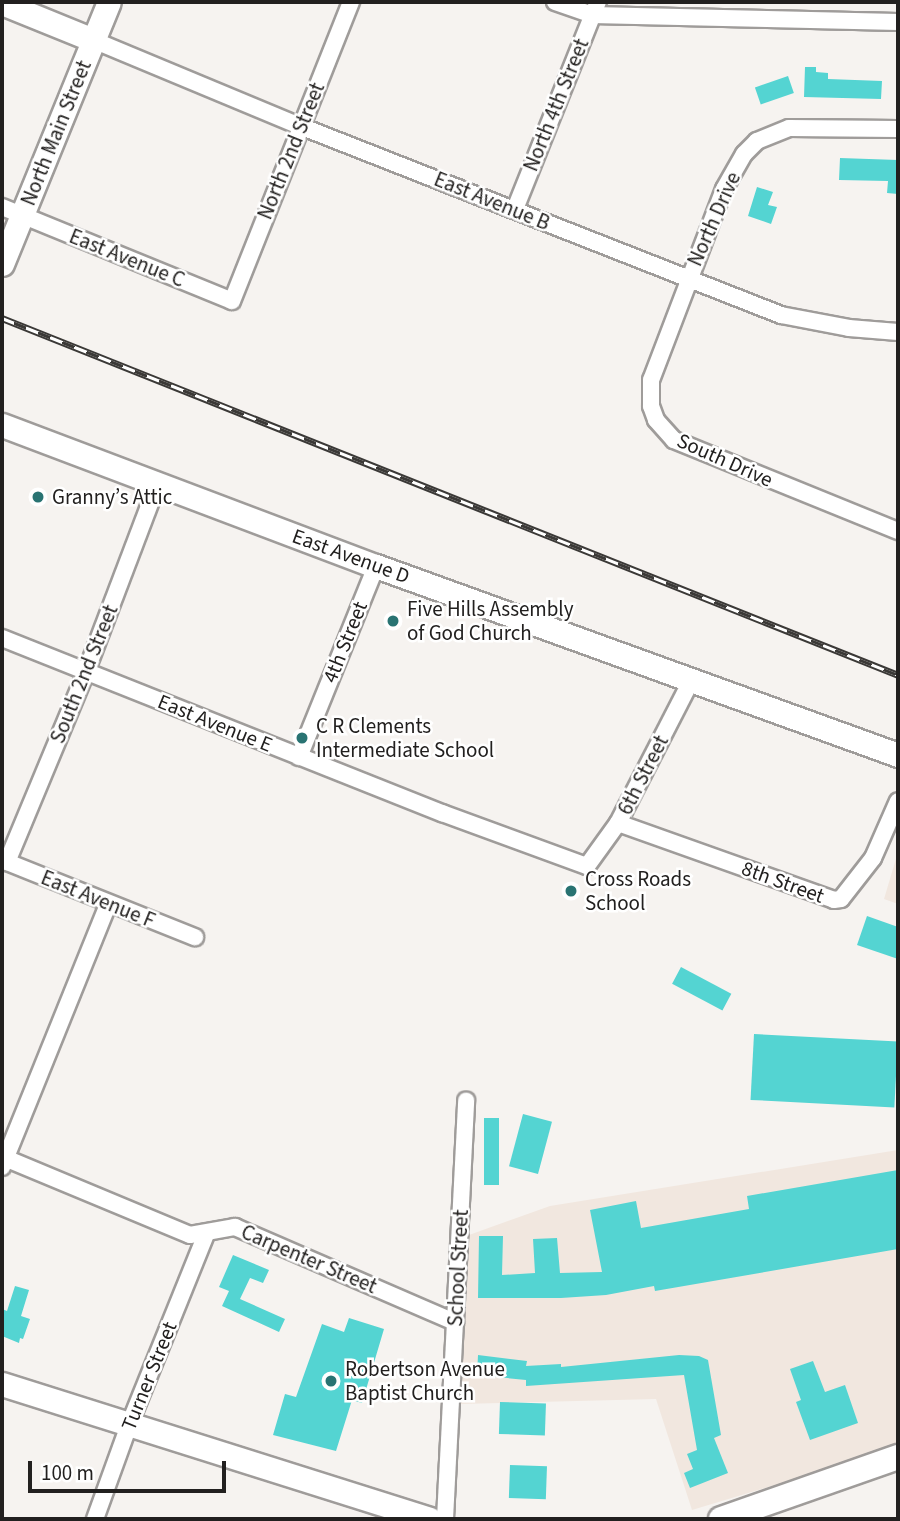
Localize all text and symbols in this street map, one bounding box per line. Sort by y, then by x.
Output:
street label: North 4th Street [518,35,594,175]
street label: North Main Street [15,57,97,209]
street label: North 2nd Street [252,79,330,223]
street label: East Avenue B [430,166,554,236]
street label: North Drive [682,168,746,270]
street label: East Avenue C [66,223,188,293]
street label: South Drive [673,428,777,492]
place label: Granny’s Attic [52,484,172,510]
marker: Granny’s Attic [30,489,46,505]
street label: East Avenue D [289,523,413,589]
place label: Five Hills Assembly of God Church [407,596,574,646]
street label: 4th Street [317,598,373,686]
street label: South 2nd Street [45,601,123,747]
marker: Five Hills Assembly of God Church [385,613,401,629]
street label: East Avenue E [154,689,276,757]
place label: C R Clements Intermediate School [316,713,494,763]
marker: C R Clements Intermediate School [294,730,310,746]
street label: 6th Street [612,731,674,819]
street label: 8th Street [738,855,828,909]
street label: East Avenue F [37,865,159,933]
place label: Cross Roads School [585,866,691,916]
marker: Cross Roads School [563,883,579,899]
street label: School Street [442,1209,474,1327]
street label: Carpenter Street [237,1219,381,1299]
street label: Turner Street [116,1318,182,1434]
place label: Robertson Avenue Baptist Church [345,1356,505,1406]
marker: Robertson Avenue Baptist Church [323,1373,339,1389]
scale bar [32,1448,229,1492]
text: 100 m [41,1458,94,1488]

